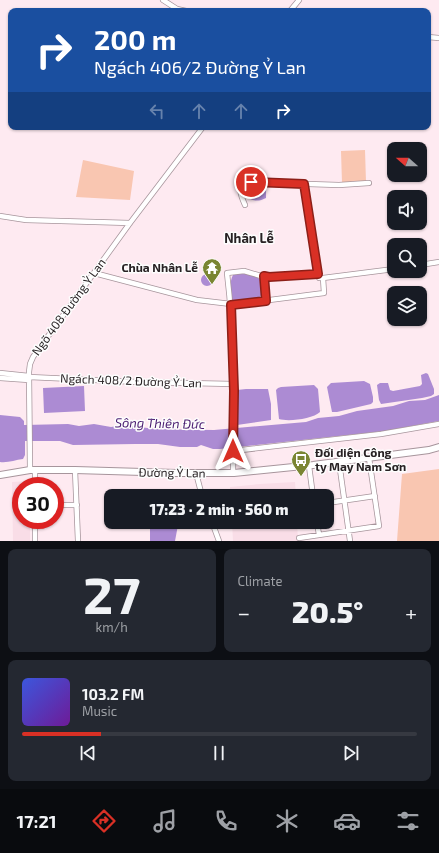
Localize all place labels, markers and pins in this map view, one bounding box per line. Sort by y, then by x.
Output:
pin [234,165,268,199]
temple icon: Chùa Nhân Lễ [201,257,223,285]
place label: Chùa Nhân Lễ [121,260,198,274]
place label: Đối diện Công ty May Nam Sơn [315,445,406,474]
bus stop icon: Đối diện Công ty May Nam Sơn [290,449,312,477]

